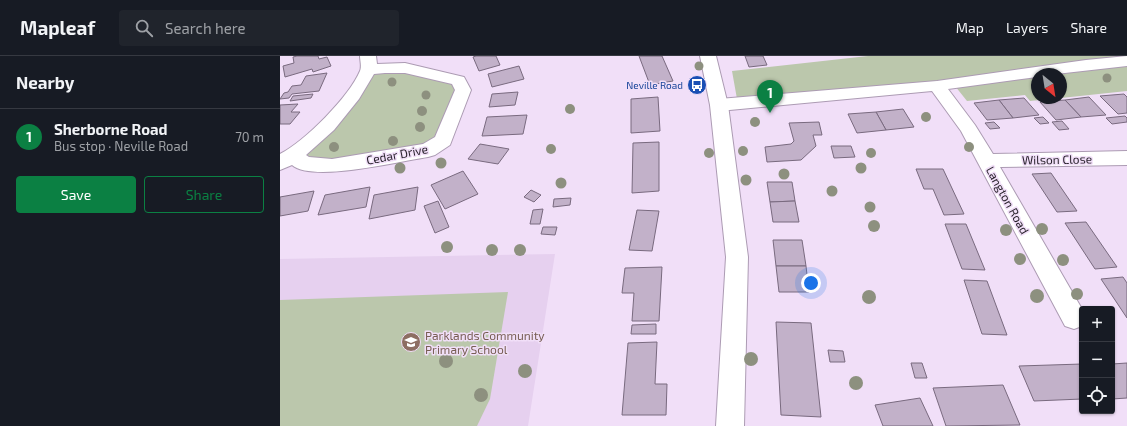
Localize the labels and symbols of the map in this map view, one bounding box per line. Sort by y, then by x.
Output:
north arrow [1031,68,1067,104]
bus stop icon: Neville Road [686,74,708,96]
place label: Neville Road [626,79,683,91]
pin: 1 [757,80,783,113]
street label: Cedar Drive [365,141,429,167]
street label: Wilson Close [1022,151,1092,167]
street label: Langton Road [984,164,1032,236]
your location [801,273,821,293]
place label: Parklands Community Primary School [425,328,545,356]
school or university icon: Parklands Community Primary School [400,331,422,353]

